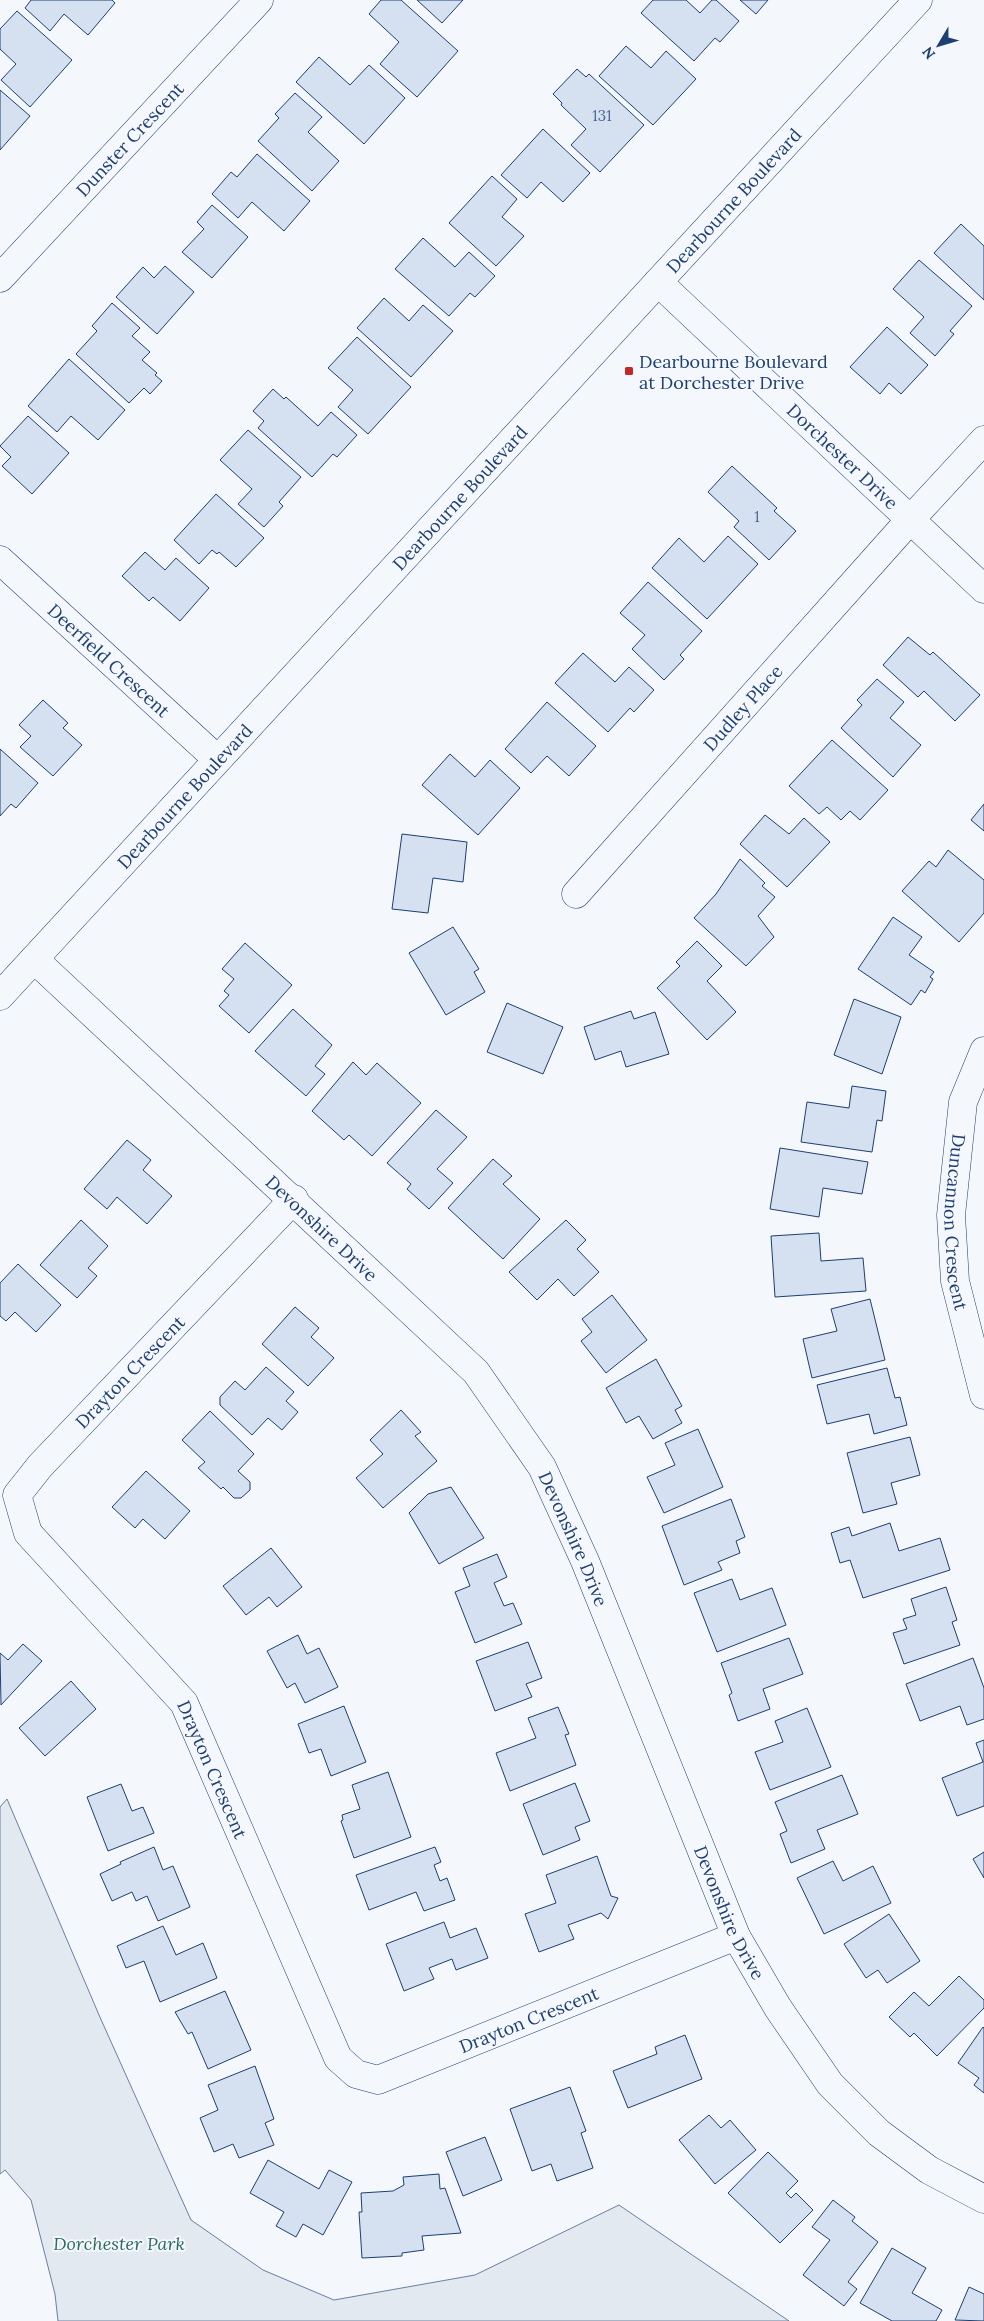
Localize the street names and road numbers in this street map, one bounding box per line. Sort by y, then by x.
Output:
street label: Dunster Crescent [71,77,188,201]
street label: Dearbourne Boulevard [661,123,806,278]
street label: Dorchester Drive [782,398,904,514]
street label: Dearbourne Boulevard [387,420,532,575]
street label: Deerfield Crescent [43,598,175,722]
street label: Dudley Place [698,659,787,755]
street label: Dearbourne Boulevard [112,719,257,873]
street label: Duncannon Crescent [939,1133,973,1313]
street label: Devonshire Drive [261,1170,383,1286]
street label: Drayton Crescent [70,1311,190,1433]
street label: Devonshire Drive [534,1468,614,1610]
street label: Drayton Crescent [173,1697,253,1842]
street label: Devonshire Drive [689,1842,770,1984]
street label: Drayton Crescent [455,1981,602,2058]

